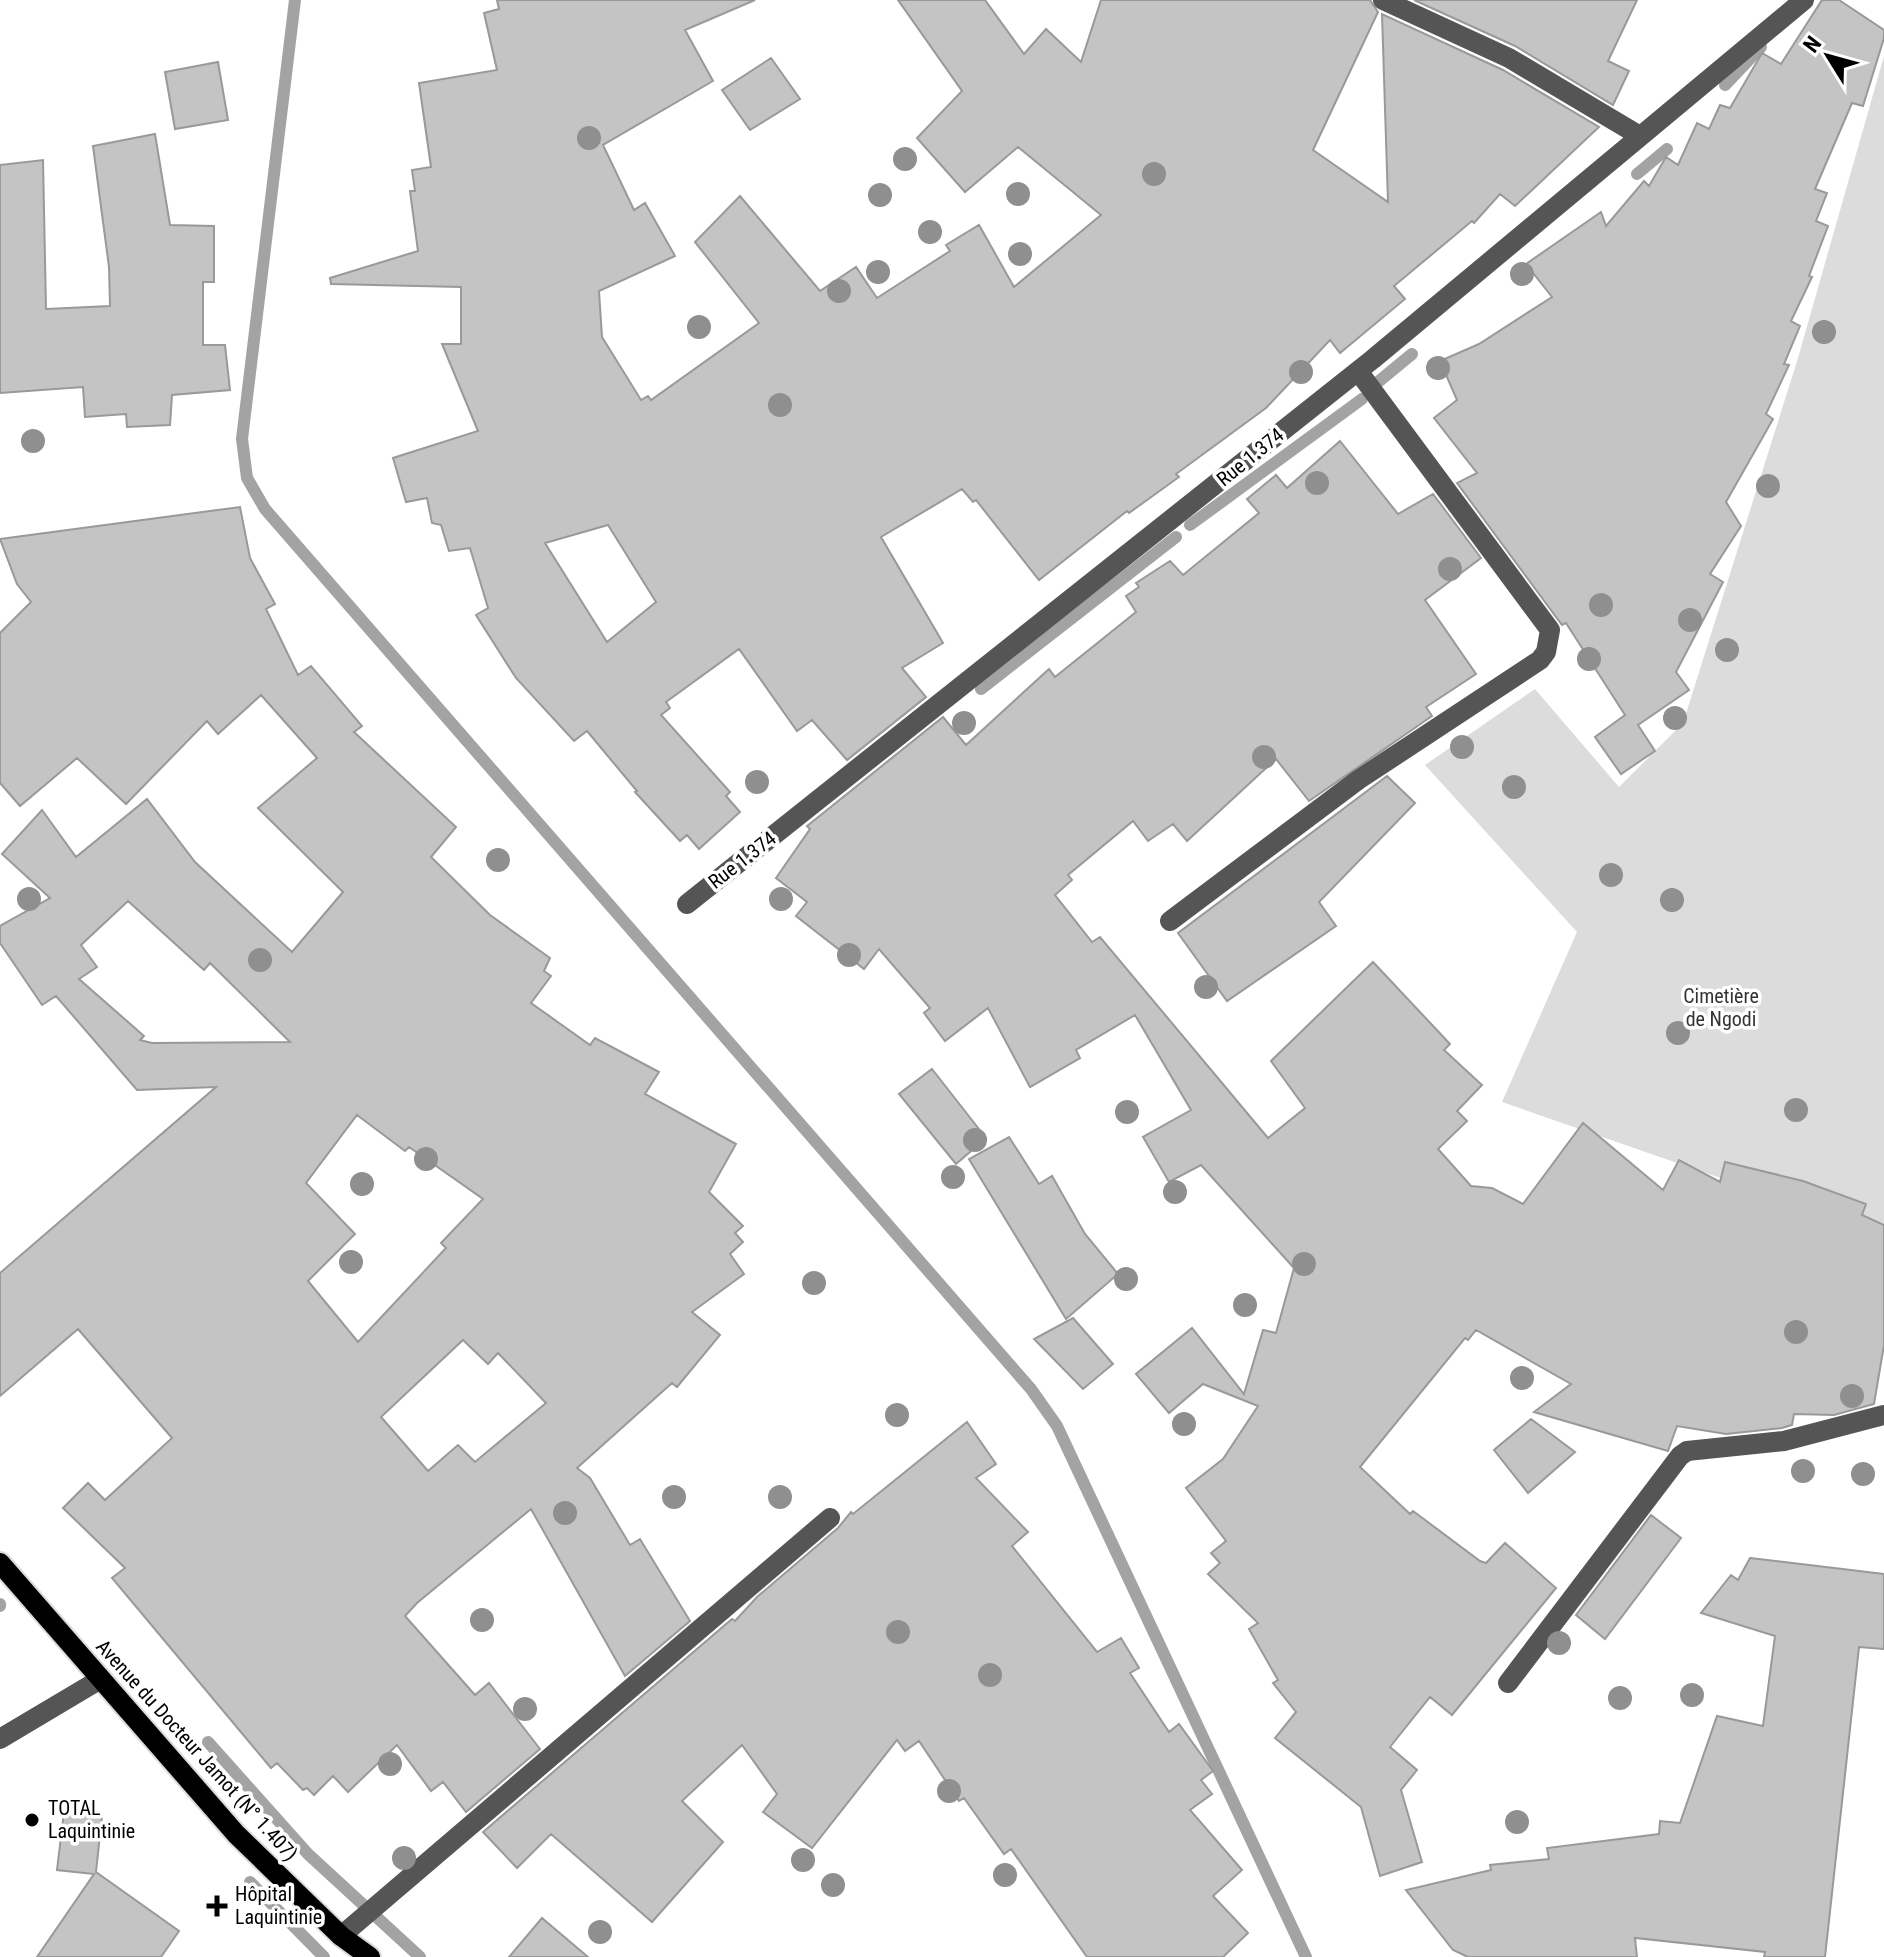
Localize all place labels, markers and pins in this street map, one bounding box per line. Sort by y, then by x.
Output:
place label: TOTAL Laquintinie [48,1796,135,1843]
marker: TOTAL Laquintinie [23,1811,41,1829]
place label: Hôpital Laquintinie [235,1882,322,1929]
marker: Hôpital Laquintinie [206,1895,228,1917]

